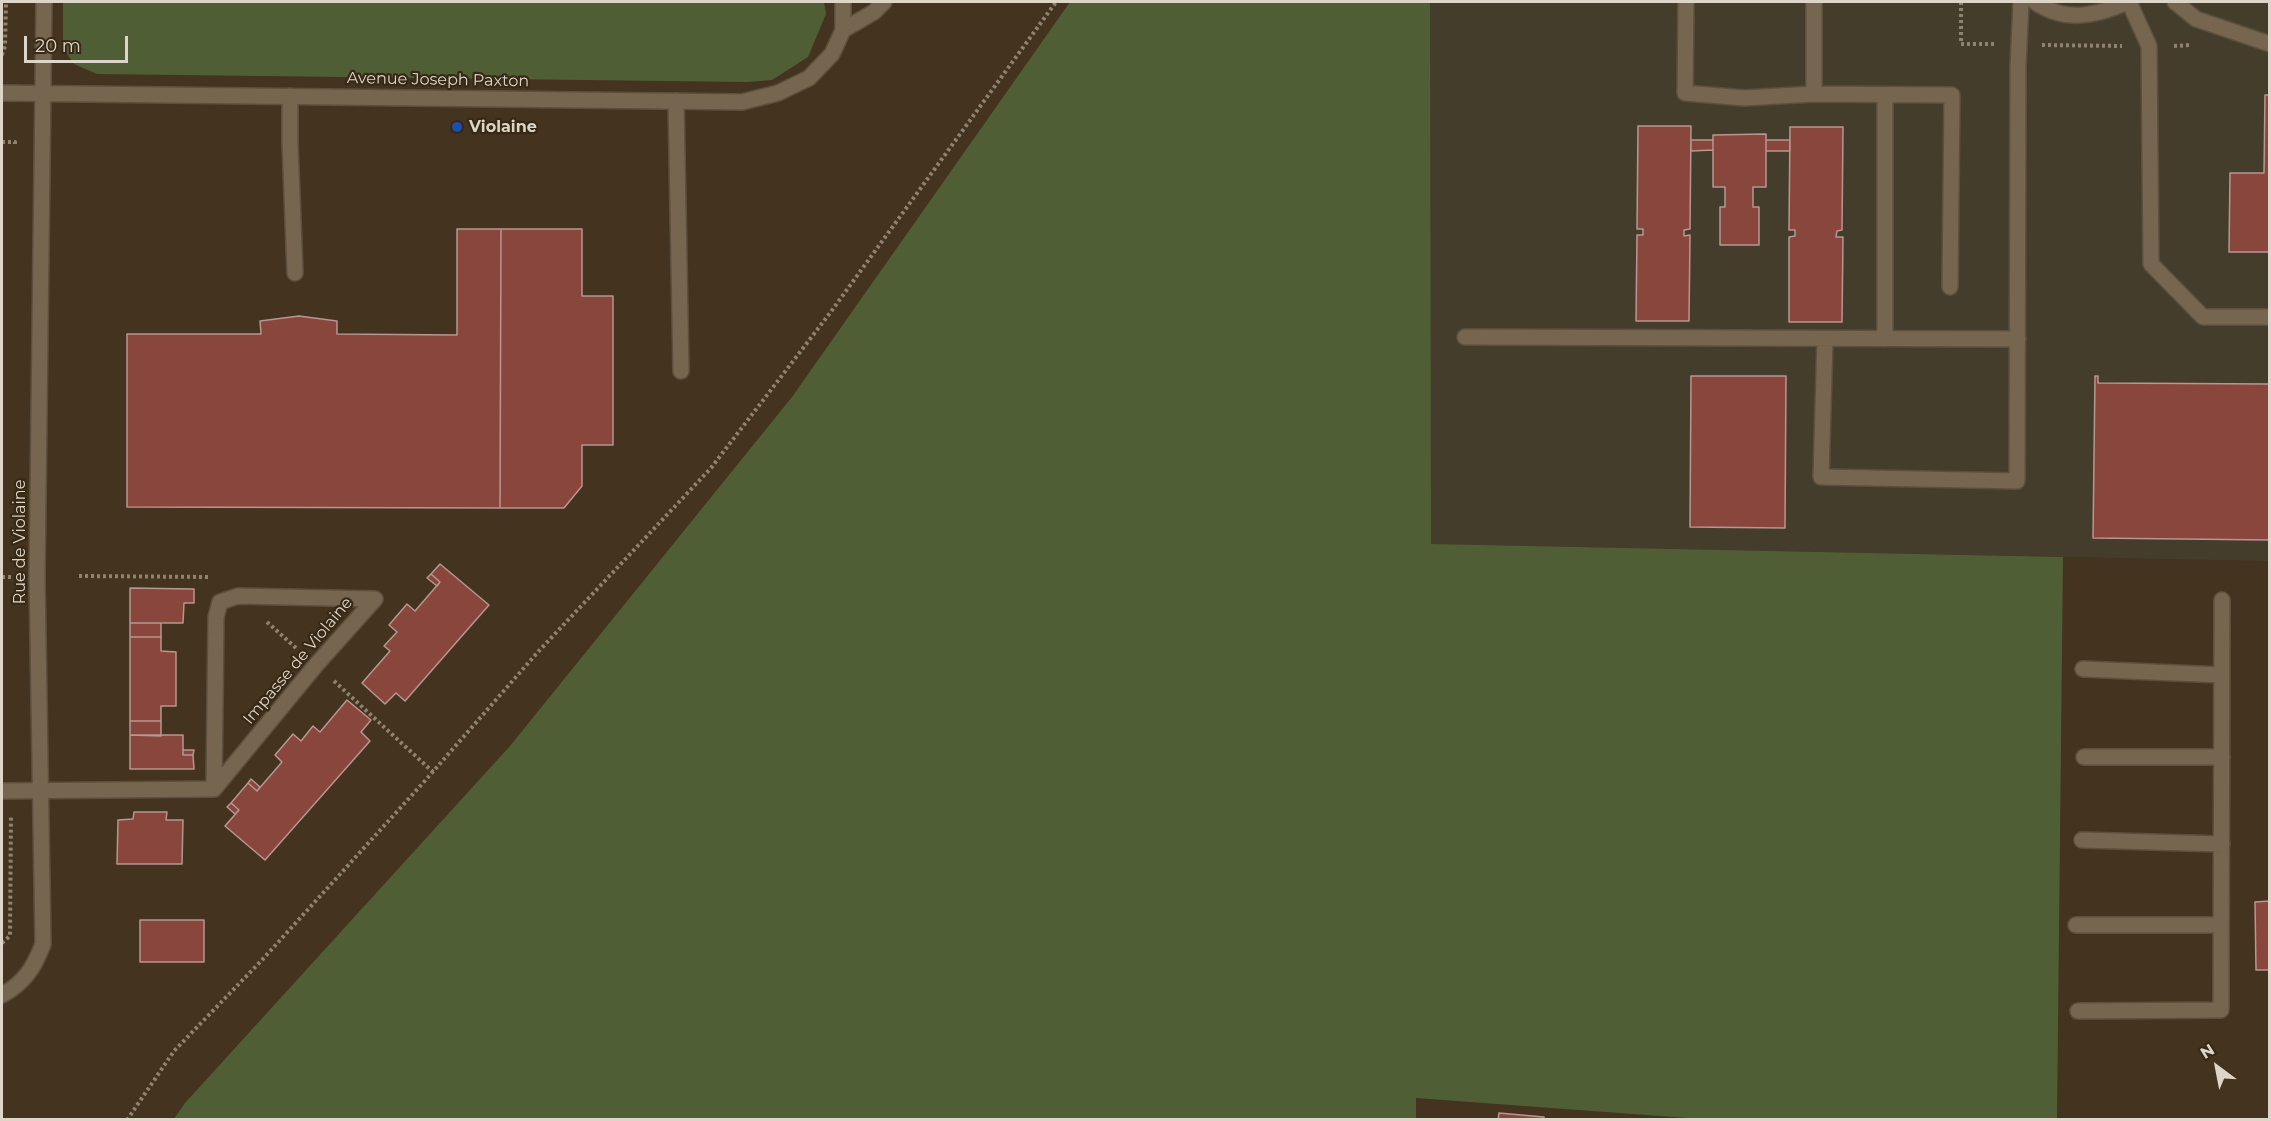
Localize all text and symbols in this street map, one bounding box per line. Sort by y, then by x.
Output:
scale bar [27,24,130,62]
text: 20 m [35,35,81,57]
street label: Avenue Joseph Paxton [347,69,529,91]
place label: Violaine [469,117,537,137]
marker: Violaine [450,120,464,134]
street label: Rue de Violaine [10,480,30,604]
street label: Impasse de Violaine [239,594,357,728]
north arrow [2187,1037,2247,1097]
text: N [2197,1040,2218,1063]

